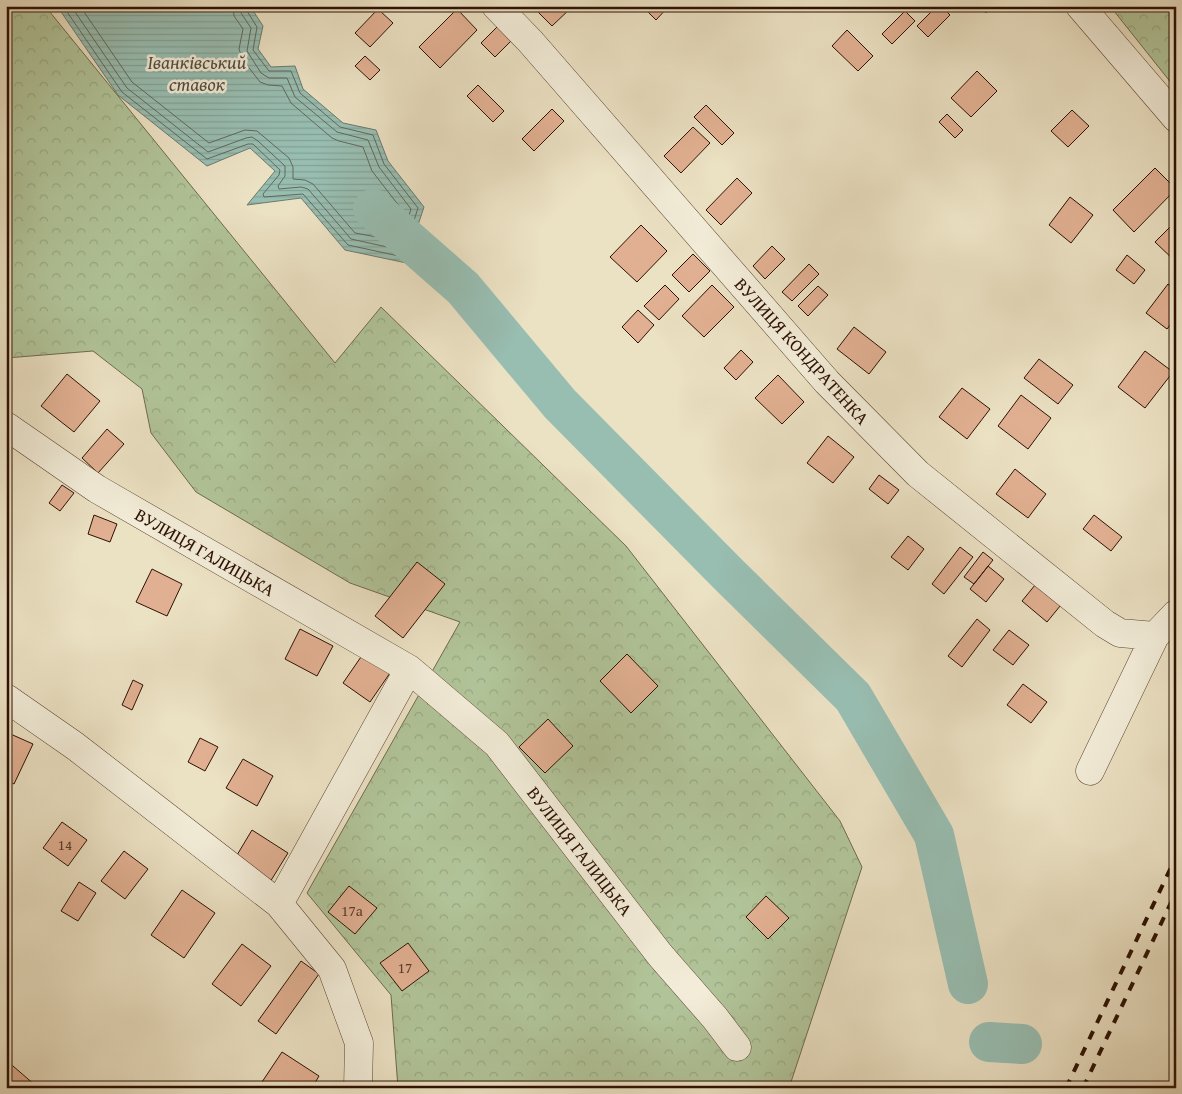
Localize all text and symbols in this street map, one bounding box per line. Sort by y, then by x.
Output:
water label: Іванківський ставок [148,48,247,98]
street label: ВУЛИЦЯ КОНДРАТЕНКА [728,271,876,431]
street label: ВУЛИЦЯ ГАЛИЦЬКА [130,501,280,603]
street label: ВУЛИЦЯ ГАЛИЦЬКА [521,781,639,921]
house number: 14 [58,834,72,855]
house number: 17а [341,900,364,921]
house number: 17 [398,957,412,978]

